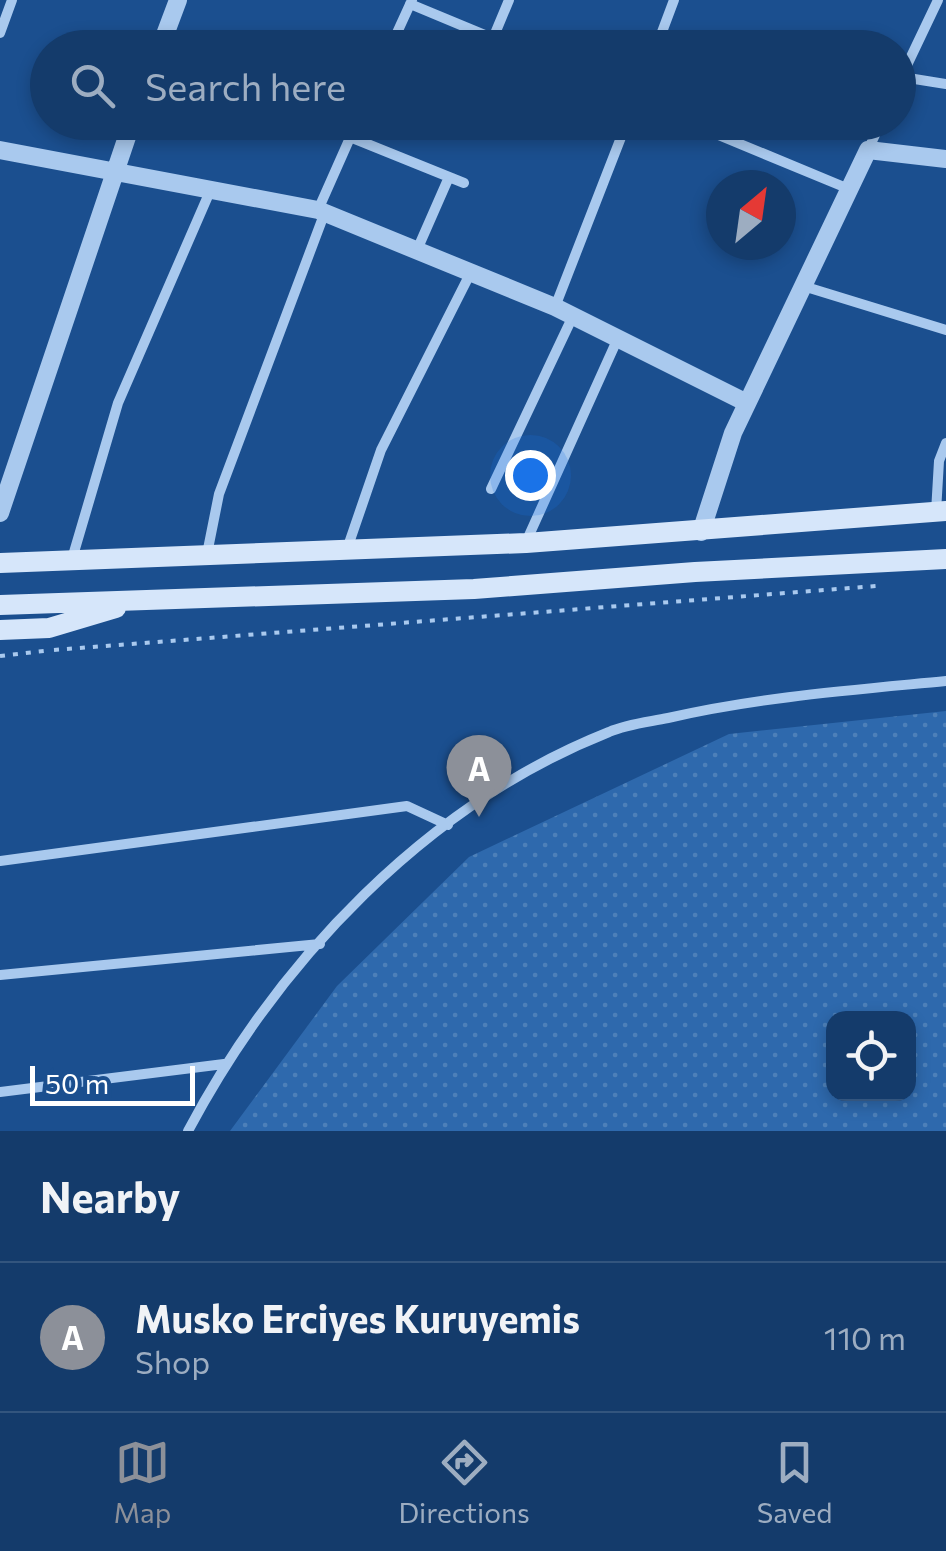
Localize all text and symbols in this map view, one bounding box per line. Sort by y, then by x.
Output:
search box [30,30,916,140]
icon: search [65,58,120,113]
text: Search here [145,62,346,109]
north arrow [706,170,796,260]
your location [505,450,556,501]
pin: A [446,734,512,817]
map controls [826,1011,916,1101]
button: locate [826,1011,916,1101]
scale bar [30,1061,195,1106]
text: 50 m [45,1066,109,1100]
text: Nearby [40,1170,180,1222]
text: Musko Erciyes Kuruyemis [135,1294,580,1341]
text: A [61,1317,84,1357]
text: 110 m [824,1317,906,1357]
text: Shop [135,1341,210,1381]
tab: Map [114,1435,171,1529]
tab: Directions [398,1435,530,1529]
tab: Saved [757,1435,832,1529]

